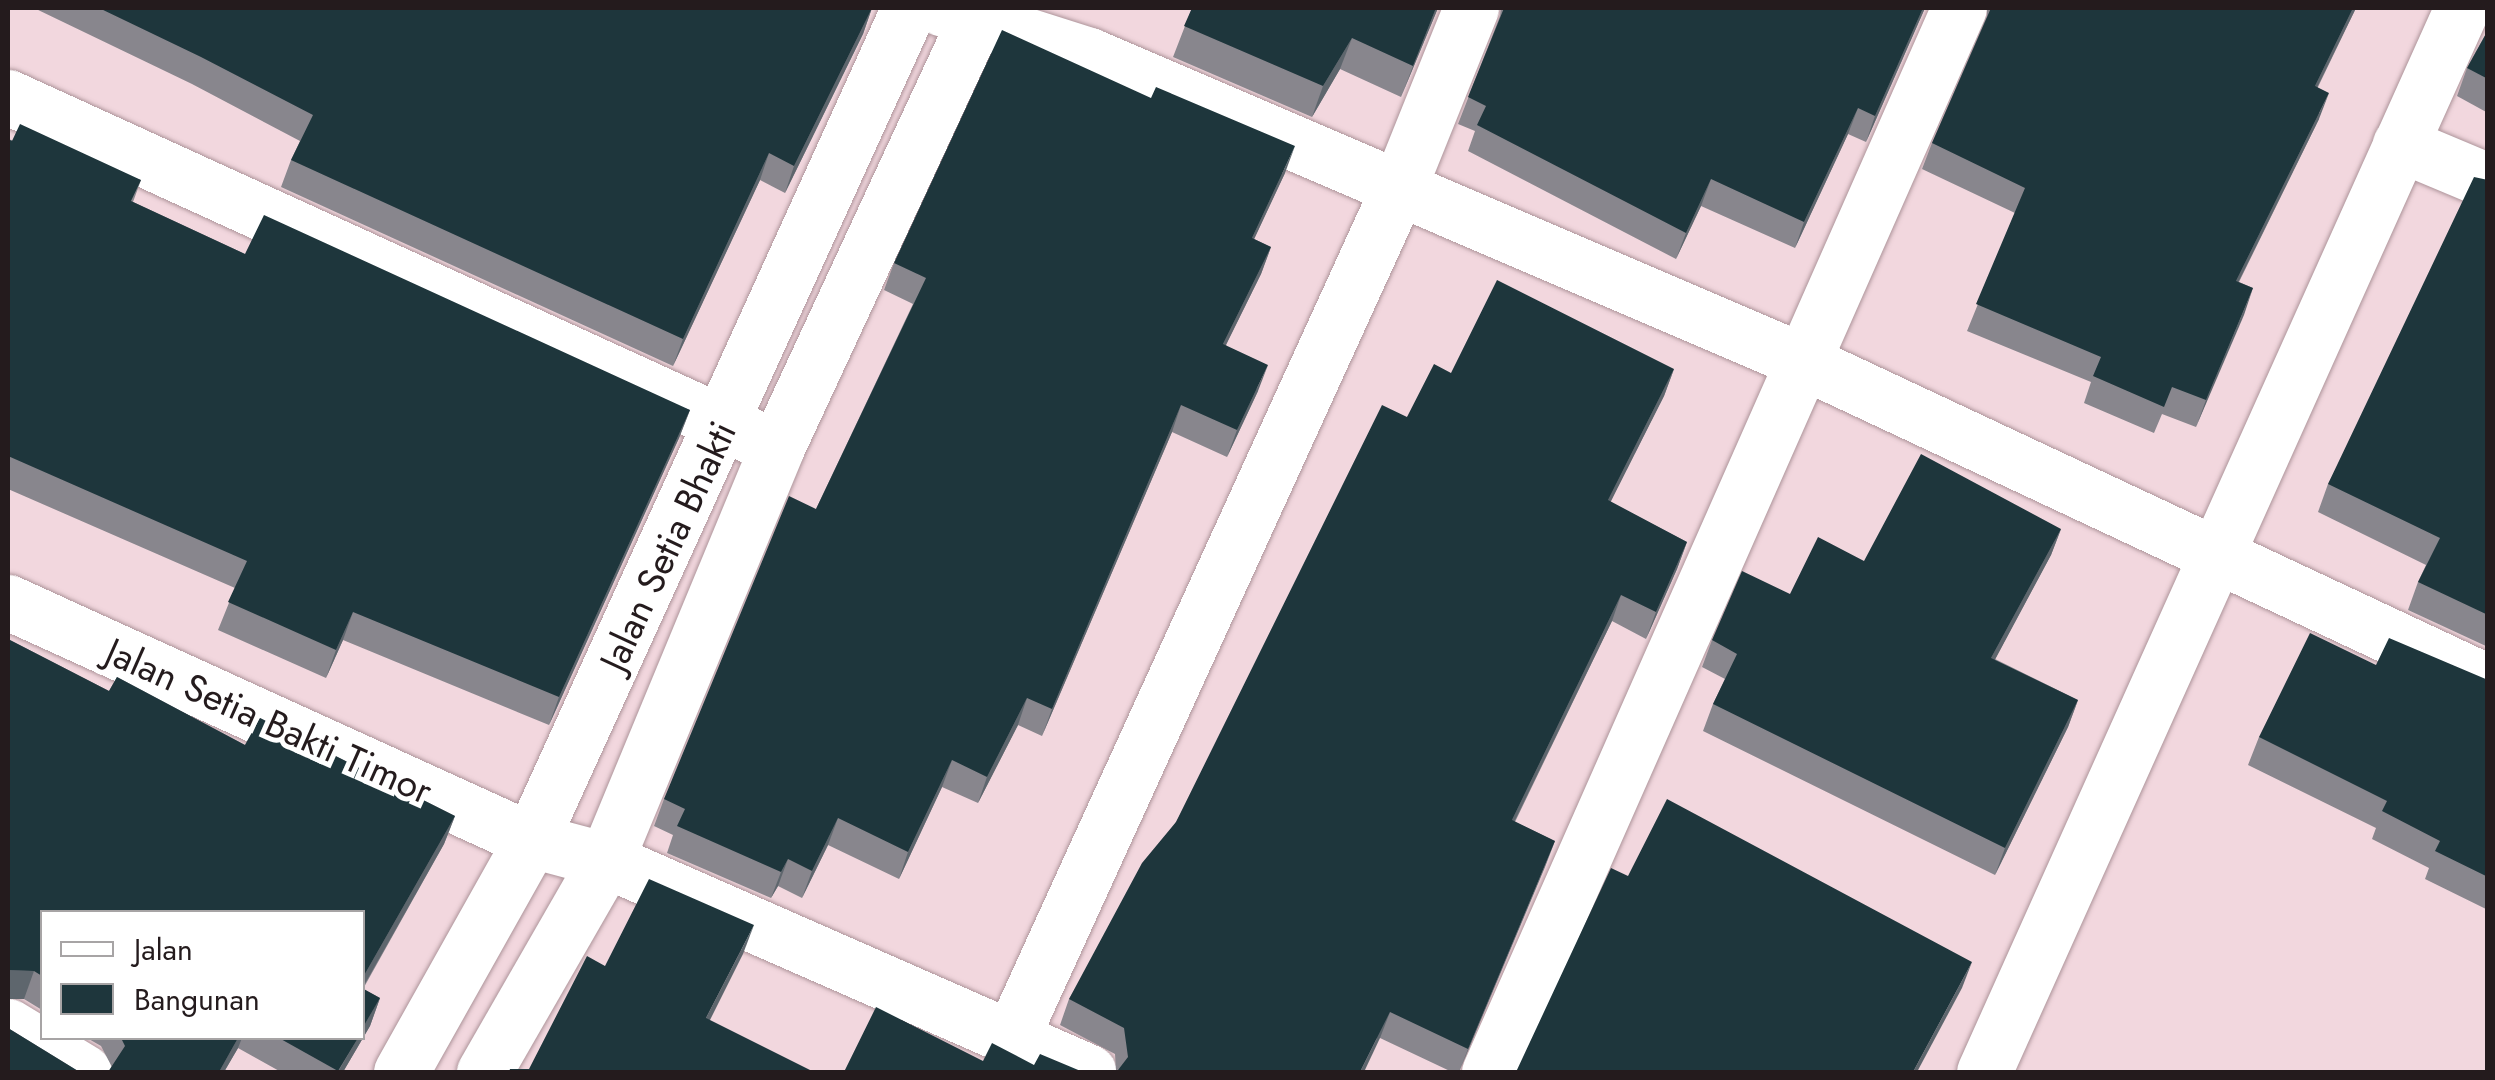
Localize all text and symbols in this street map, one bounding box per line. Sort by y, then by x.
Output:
street label: Jalan Setia Bhakti [590,414,746,678]
street label: Jalan Setia Bakti Timor [99,629,439,813]
legend [40,910,365,1040]
text: Jalan [134,928,193,971]
text: Bangunan [134,978,260,1021]

